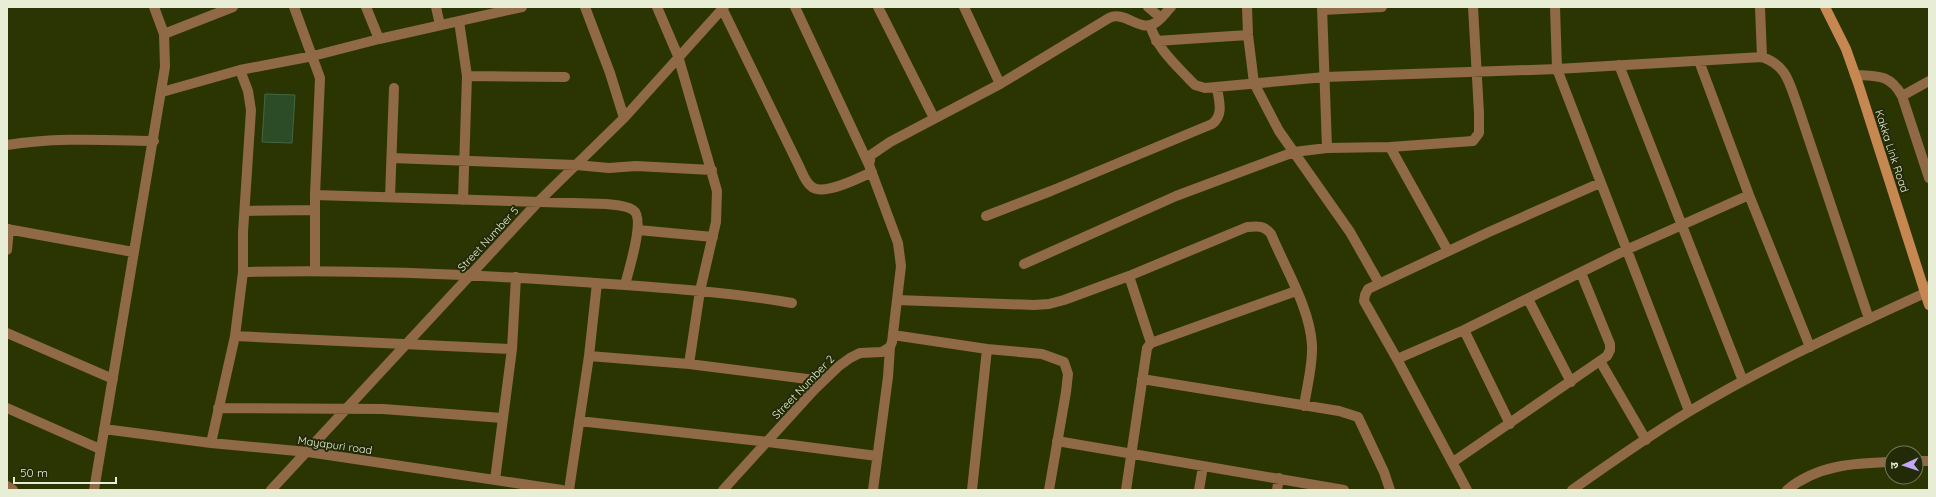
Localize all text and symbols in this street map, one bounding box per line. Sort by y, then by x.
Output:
street label: Kakka Link Road [1872,108,1912,194]
street label: Street Number 5 [454,204,522,274]
street label: Street Number 2 [769,352,837,422]
street label: Mayapuri road [297,433,373,457]
north arrow [1884,445,1924,485]
scale bar [14,459,116,485]
text: उ [1887,461,1901,469]
text: 50 m [20,465,48,480]

